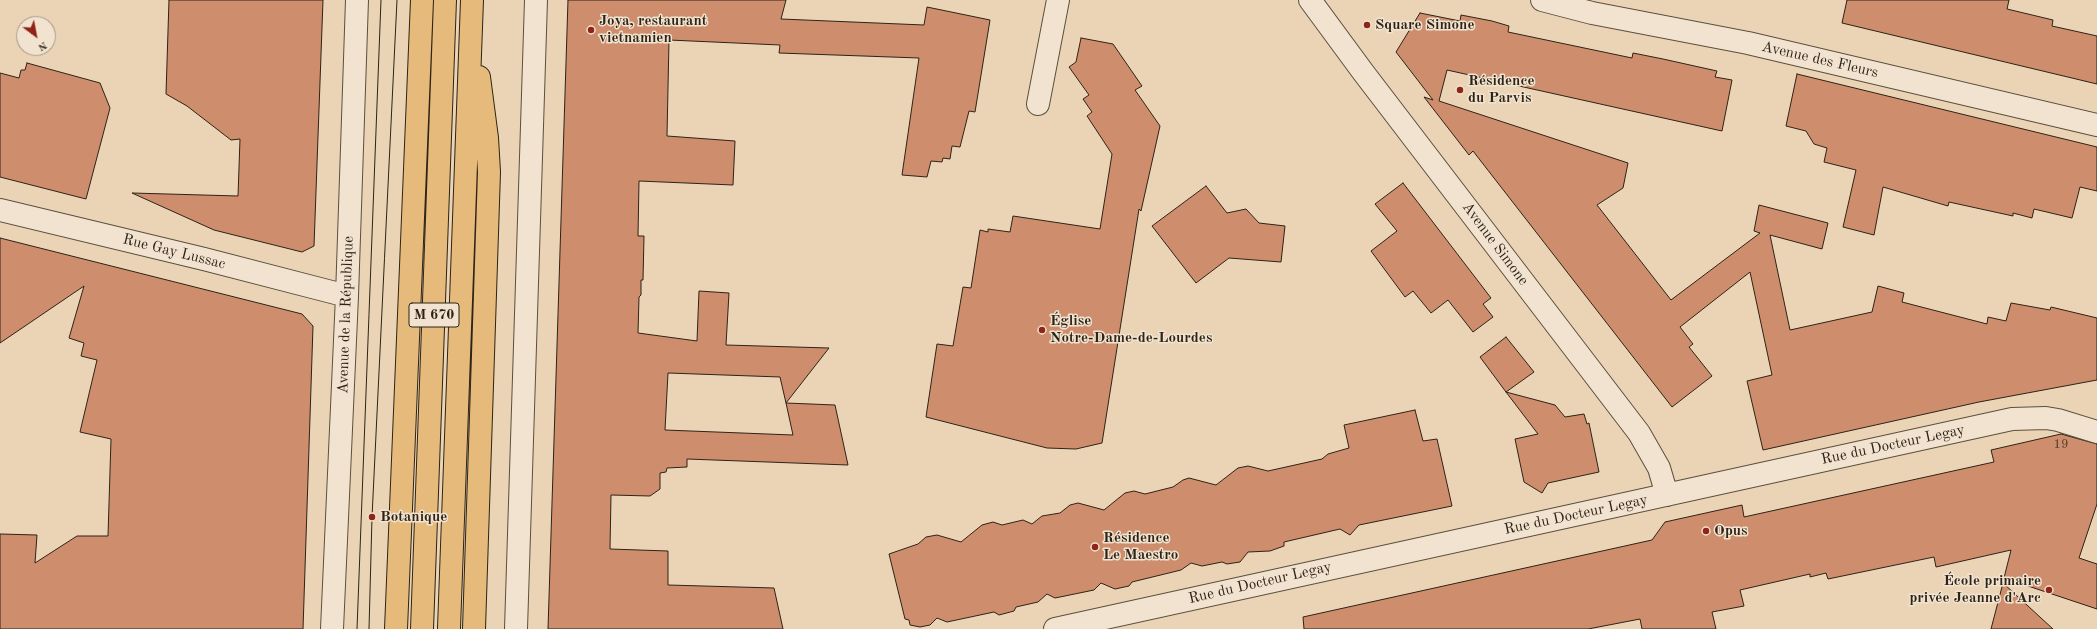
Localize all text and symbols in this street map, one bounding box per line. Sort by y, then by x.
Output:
place label: Joya, restaurant vietnamien [599,12,707,47]
north arrow [16,16,56,56]
place label: Square Simone [1375,16,1475,34]
marker: Square Simone [1362,20,1372,30]
marker: Joya, restaurant vietnamien [586,25,596,35]
street label: Avenue des Fleurs [1760,38,1880,82]
text: N [36,39,49,53]
place label: Résidence du Parvis [1468,72,1535,107]
marker: Résidence du Parvis [1455,85,1465,95]
street label: Avenue Simone [1458,199,1532,289]
street label: Rue Gay Lussac [121,231,227,273]
street label: Avenue de la République [334,236,358,394]
road number: M 670 [409,303,459,327]
place label: Église Notre-Dame-de-Lourdes [1050,312,1212,347]
marker: Église Notre-Dame-de-Lourdes [1037,325,1047,335]
street label: Rue du Docteur Legay [1820,421,1966,469]
house number: 19 [2053,437,2069,453]
street label: Rue du Docteur Legay [1503,491,1649,539]
place label: Botanique [380,508,447,526]
marker: Botanique [367,512,377,522]
place label: Opus [1714,522,1748,540]
marker: Opus [1701,526,1711,536]
place label: Résidence Le Maestro [1103,529,1178,564]
marker: Résidence Le Maestro [1090,542,1100,552]
street label: Rue du Docteur Legay [1187,558,1333,608]
place label: École primaire privée Jeanne d'Arc [1909,572,2041,607]
marker: École primaire privée Jeanne d'Arc [2044,585,2054,595]

